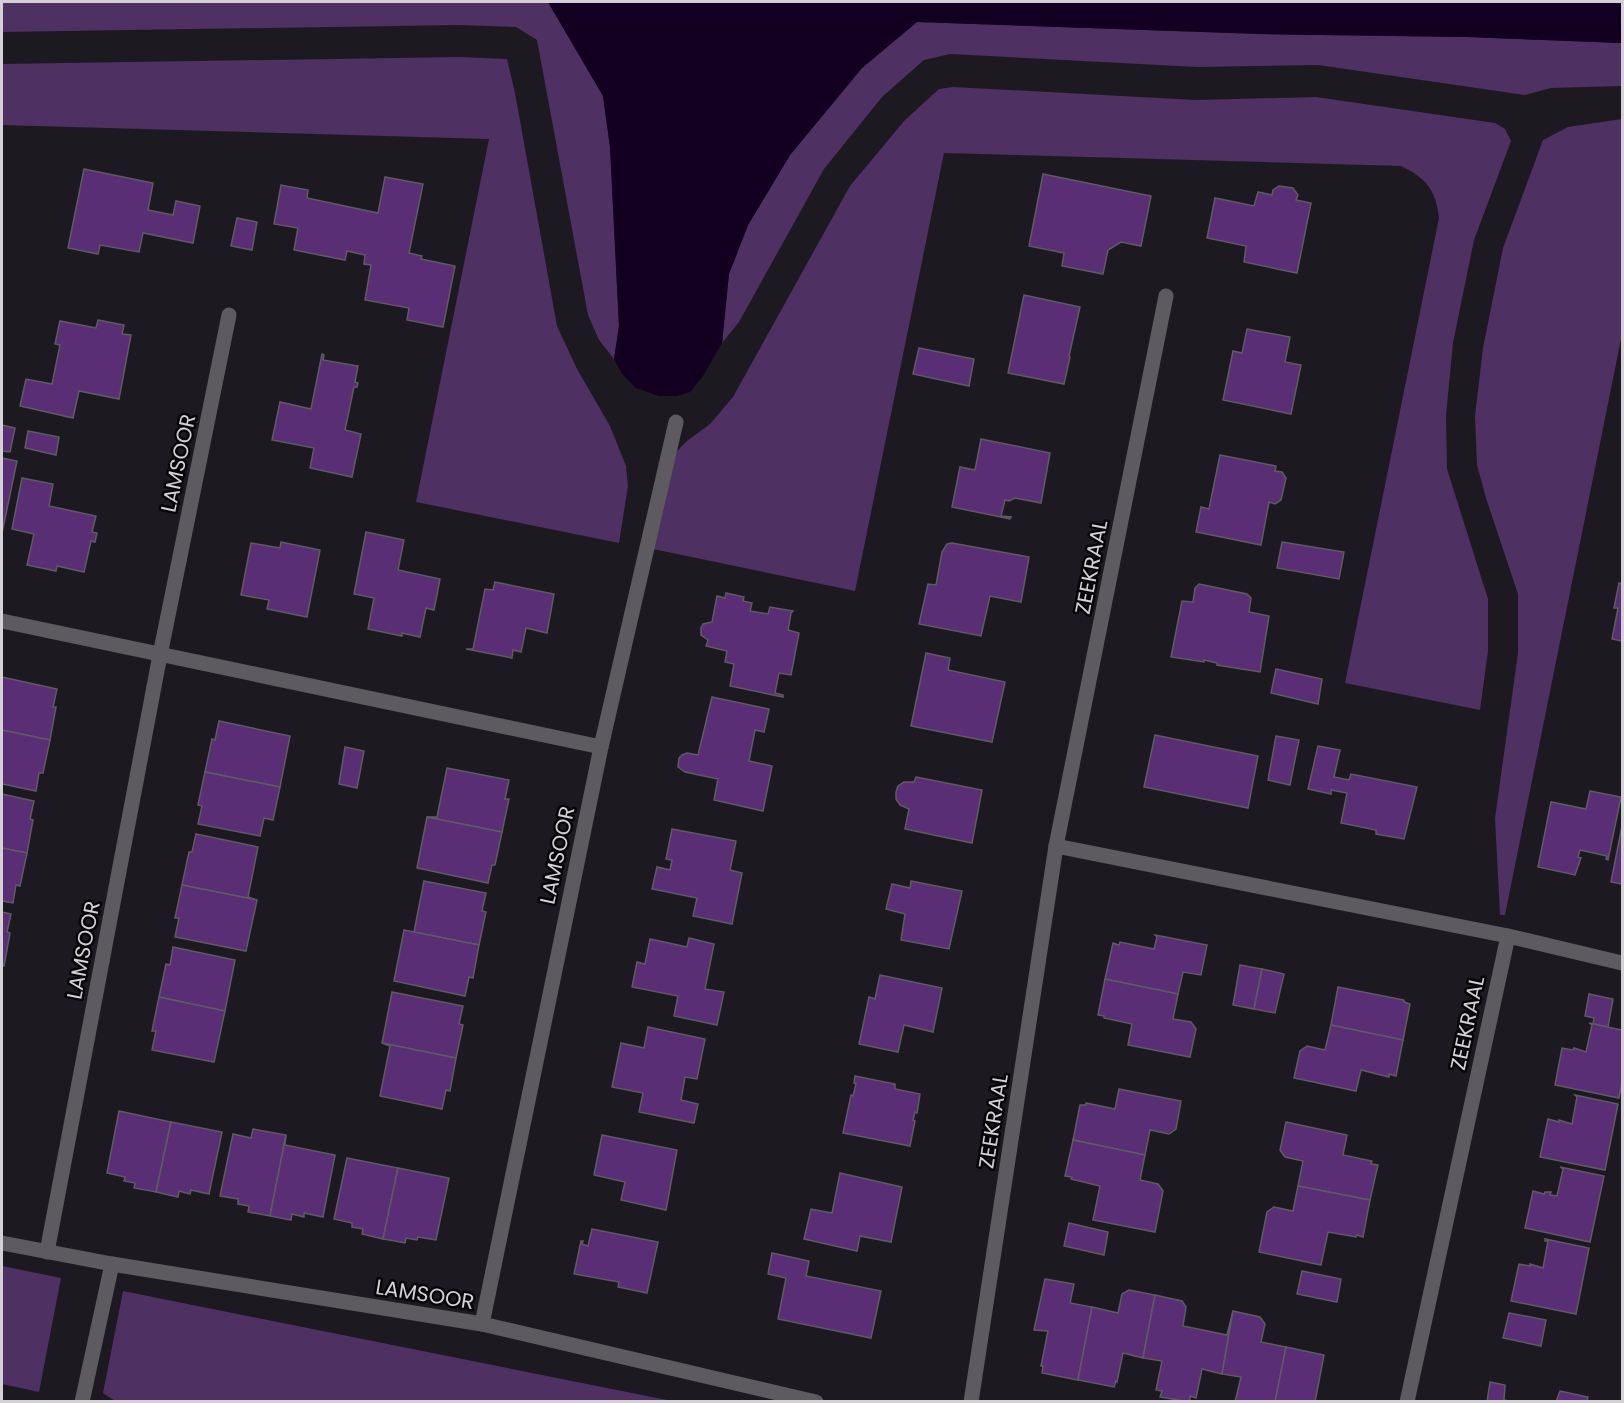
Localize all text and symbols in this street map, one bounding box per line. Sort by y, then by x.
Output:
street label: LAMSOOR [153,411,203,515]
street label: ZEEKRAAL [1068,517,1114,617]
street label: LAMSOOR [532,803,582,907]
street label: LAMSOOR [59,898,107,1002]
street label: ZEEKRAAL [1443,973,1491,1073]
street label: ZEEKRAAL [971,1072,1015,1170]
street label: LAMSOOR [374,1272,476,1316]

